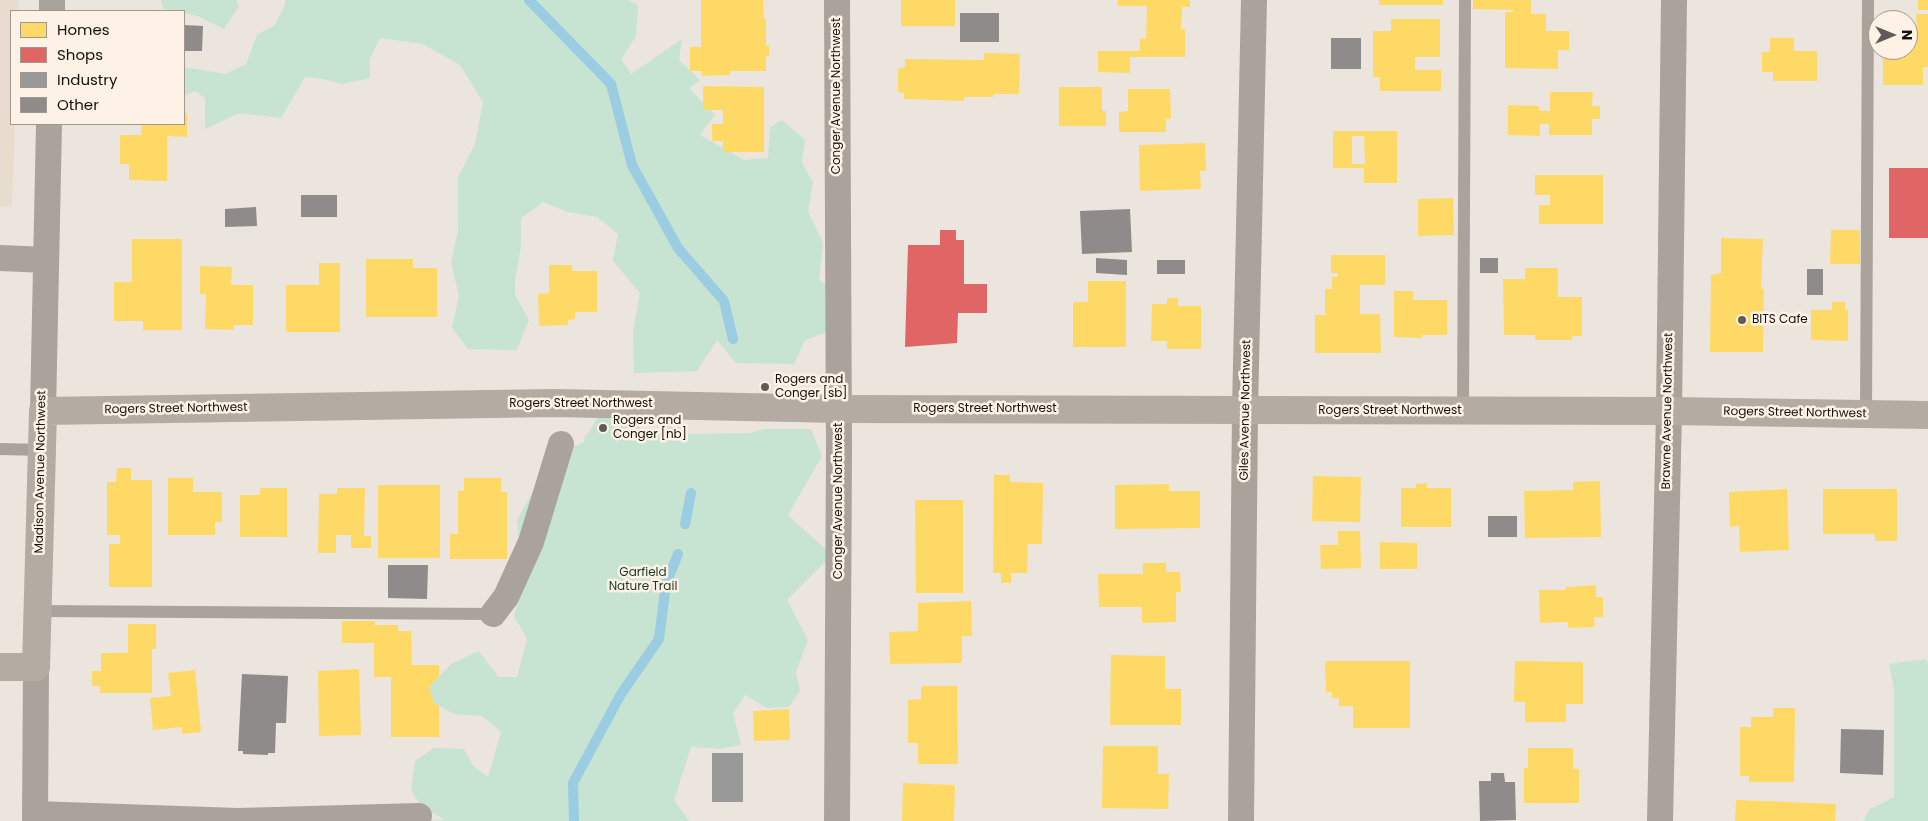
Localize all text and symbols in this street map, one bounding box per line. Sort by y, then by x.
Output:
legend [10,10,185,125]
north arrow [1868,10,1918,60]
street label: Conger Avenue Northwest [830,18,844,174]
text: Homes [57,19,110,40]
text: N [1897,30,1917,40]
text: Shops [57,44,103,65]
text: Industry [57,69,117,90]
text: Other [57,94,99,115]
place label: BITS Cafe [1752,313,1808,327]
marker: BITS Cafe [1736,314,1748,326]
street label: Brawne Avenue Northwest [1659,332,1677,490]
street label: Giles Avenue Northwest [1238,339,1254,481]
place label: Rogers and Conger [sb] [775,373,847,401]
marker: Rogers and Conger [sb] [759,381,771,393]
street label: Madison Avenue Northwest [32,390,50,554]
street label: Rogers Street Northwest [509,397,653,411]
street label: Rogers Street Northwest [104,401,248,417]
street label: Rogers Street Northwest [913,402,1057,416]
street label: Rogers Street Northwest [1318,404,1462,418]
street label: Rogers Street Northwest [1723,405,1867,421]
place label: Rogers and Conger [nb] [613,414,687,442]
marker: Rogers and Conger [nb] [597,422,609,434]
street label: Conger Avenue Northwest [832,423,846,579]
park label: Garfield Nature Trail [609,566,677,594]

